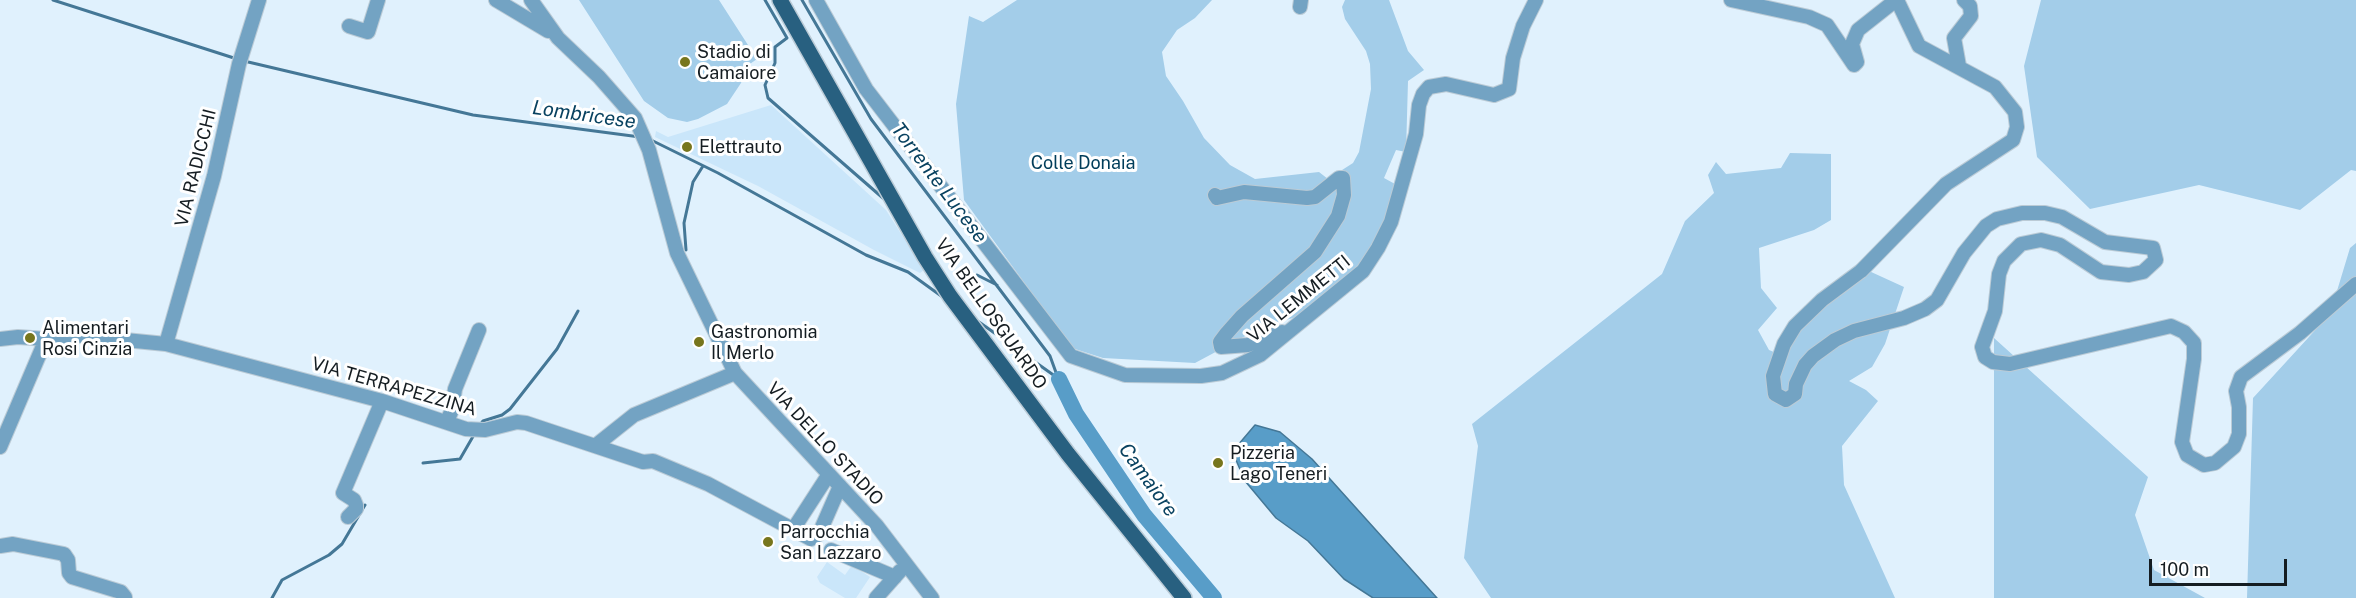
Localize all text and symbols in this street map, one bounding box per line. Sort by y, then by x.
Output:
place label: Stadio di Camaiore [697,41,776,84]
marker: Stadio di Camaiore [678,55,692,69]
water label: Lombricese [531,96,637,134]
street label: VIA RADICCHI [171,107,221,229]
water label: Torrente Lucese [886,118,992,248]
place label: Elettrauto [699,136,782,158]
marker: Elettrauto [680,140,694,154]
park label: Colle Donaia [1031,152,1135,174]
street label: VIA BELLOSGUARDO [931,234,1051,394]
street label: VIA LEMMETTI [1243,251,1355,347]
place label: Alimentari Rosi Cinzia [42,317,132,360]
place label: Gastronomia Il Merlo [711,321,818,364]
marker: Alimentari Rosi Cinzia [23,331,37,345]
marker: Gastronomia Il Merlo [692,335,706,349]
street label: VIA TERRAPEZZINA [309,353,479,421]
street label: VIA DELLO STADIO [762,378,888,510]
water label: Camaiore [1113,439,1183,521]
place label: Pizzeria Lago Teneri [1230,442,1327,484]
marker: Pizzeria Lago Teneri [1211,456,1225,470]
place label: Parrocchia San Lazzaro [780,521,881,564]
marker: Parrocchia San Lazzaro [761,535,775,549]
scale bar [2152,547,2290,585]
text: 100 m [2160,559,2209,580]

